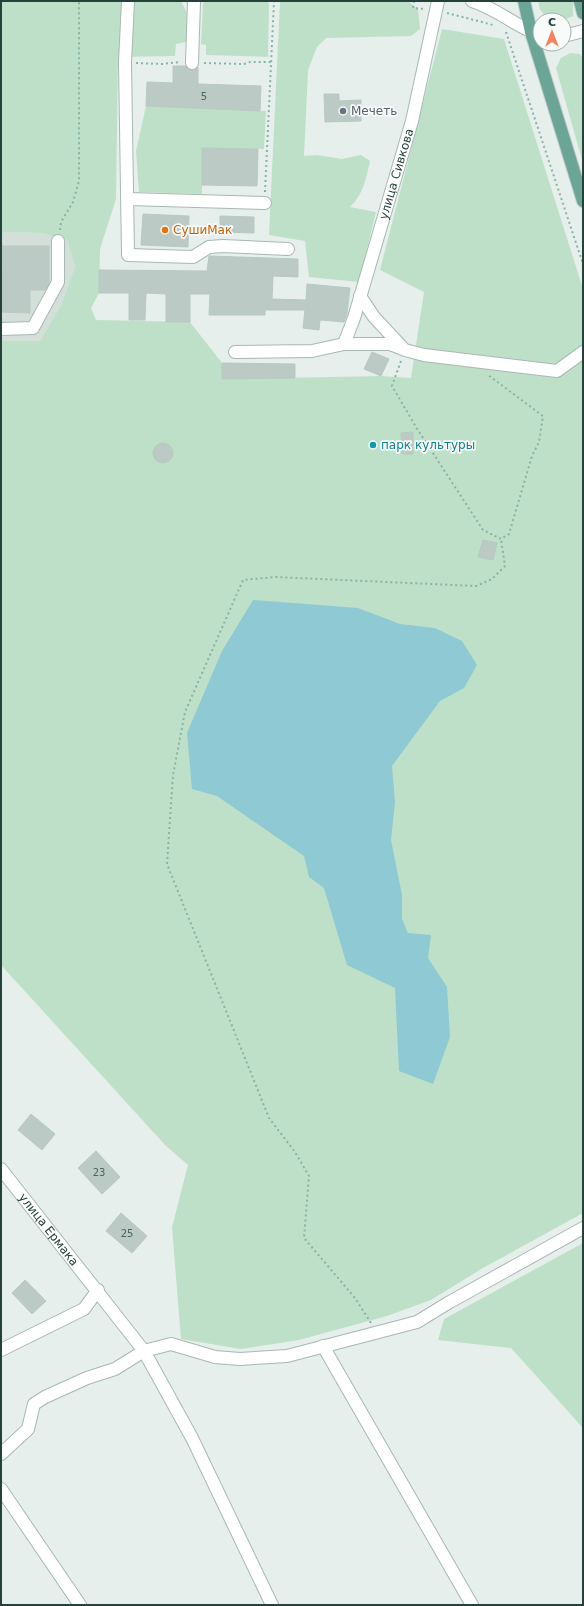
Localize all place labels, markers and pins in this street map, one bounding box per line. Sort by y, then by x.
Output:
place label: Мечеть [351,104,397,118]
marker: Мечеть [338,106,348,116]
place label: СушиМак [173,223,232,237]
marker: СушиМак [160,225,170,235]
place label: парк культуры [381,438,475,452]
marker: парк культуры [368,440,378,450]

